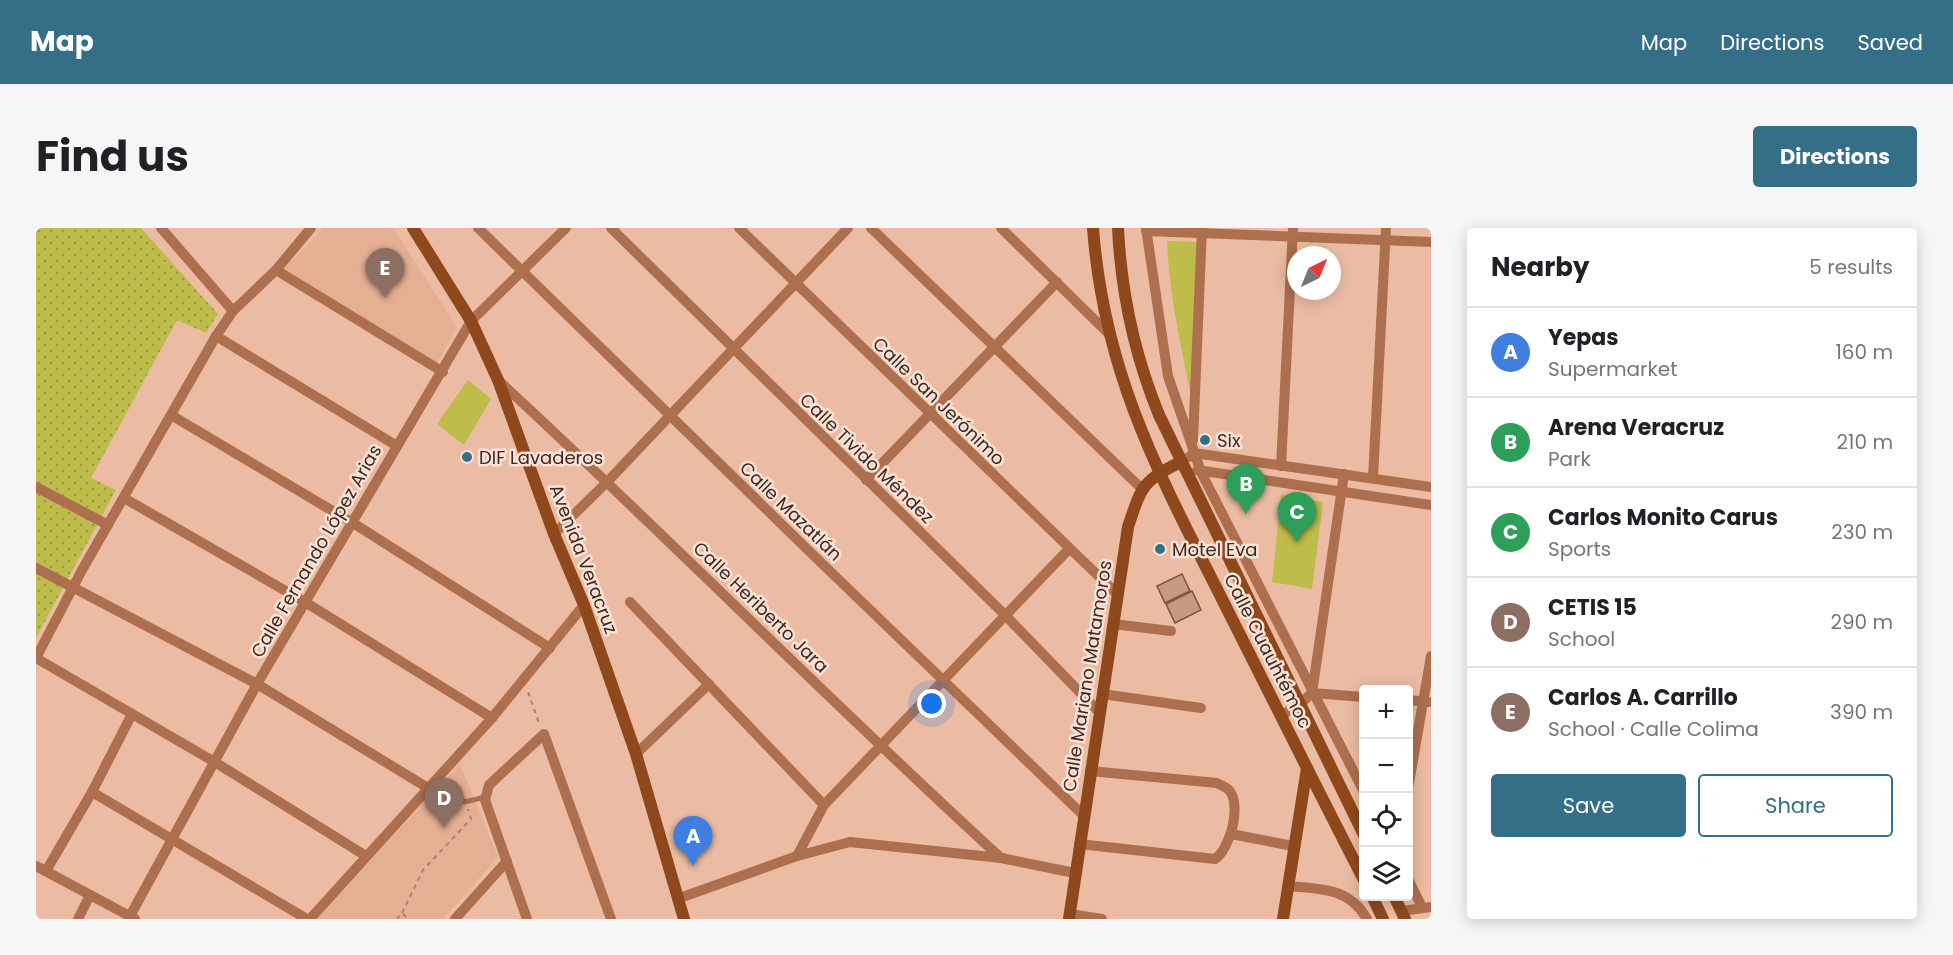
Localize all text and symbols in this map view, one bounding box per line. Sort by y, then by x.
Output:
text: Map [30,22,94,61]
text: Map [1641,28,1687,57]
text: Directions [1720,28,1824,57]
text: Saved [1857,28,1923,57]
button: Directions [1753,126,1917,187]
text: Find us [36,127,189,186]
north arrow [1287,246,1341,300]
pin: E [366,248,404,298]
text: Nearby [1491,249,1589,285]
text: 5 results [1809,253,1893,281]
text: Yepas [1548,322,1618,353]
street label: Calle San Jerónimo [867,331,1011,471]
text: A [1503,338,1518,366]
text: 160 m [1835,338,1893,366]
text: Supermarket [1548,355,1677,383]
street label: Calle Tivido Méndez [794,387,940,529]
text: Arena Veracruz [1548,412,1724,443]
place label: Six [1217,428,1241,453]
text: B [1504,428,1517,456]
text: 210 m [1837,428,1893,456]
marker: Six [1198,433,1212,447]
street label: Calle Fernando López Arias [245,440,387,662]
place label: DIF Lavaderos [479,445,603,470]
text: Park [1548,445,1591,473]
marker: DIF Lavaderos [460,450,474,464]
street label: Calle Mazatlán [734,456,848,566]
pin: B [1226,464,1266,514]
street label: Avenida Veracruz [544,481,624,637]
pin: C [1278,492,1316,542]
text: Carlos Monito Carus [1548,502,1778,533]
text: C [1503,518,1518,546]
text: 230 m [1831,518,1893,546]
text: Sports [1548,535,1611,563]
street label: Calle Heriberto Jara [688,536,834,678]
place label: Motel Eva [1172,537,1257,562]
marker: Motel Eva [1153,542,1167,556]
street label: Calle Mariano Matamoros [1056,559,1118,793]
street label: Calle Cuauhtémoc [1218,569,1318,733]
text: CETIS 15 [1548,592,1637,623]
text: D [1503,608,1518,636]
text: 290 m [1830,608,1893,636]
text: School [1548,625,1615,653]
text: Carlos A. Carrillo [1548,682,1738,713]
map controls [1359,685,1413,901]
button: + [1359,685,1413,739]
your location [917,689,946,718]
text: E [1505,698,1516,726]
text: 390 m [1830,698,1893,726]
text: School · Calle Colima [1548,715,1759,743]
button: − [1359,739,1413,793]
button: Save [1491,774,1686,837]
button: Share [1698,774,1893,837]
pin: D [424,778,464,828]
button: locate [1359,793,1413,847]
pin: A [674,816,712,866]
button: layers [1359,847,1413,901]

